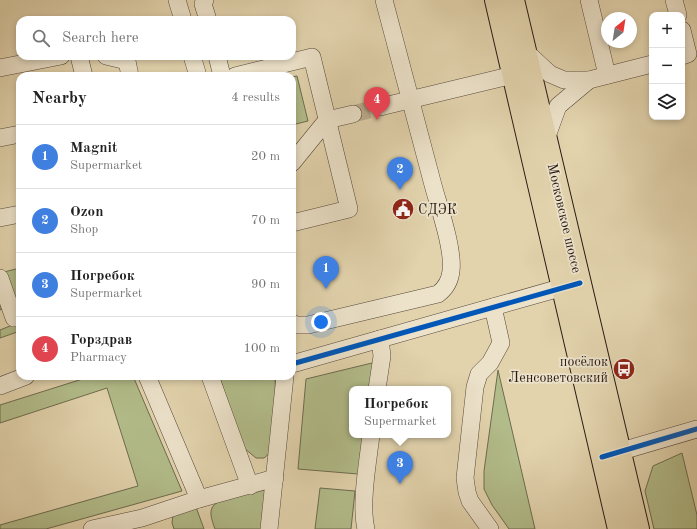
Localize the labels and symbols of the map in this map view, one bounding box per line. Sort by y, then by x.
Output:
north arrow [601,12,637,48]
pin: 4 [364,87,390,120]
pin: 2 [387,157,413,190]
street label: Московское шоссе [545,162,583,274]
public building icon: СДЭК [390,196,416,222]
place label: СДЭК [418,203,457,217]
pin: 1 [313,256,339,289]
your location [311,312,331,332]
place label: посёлок Ленсоветовский [508,355,608,385]
bus stop icon: посёлок Ленсоветовский [611,356,637,382]
pin: 3 [387,451,413,484]

